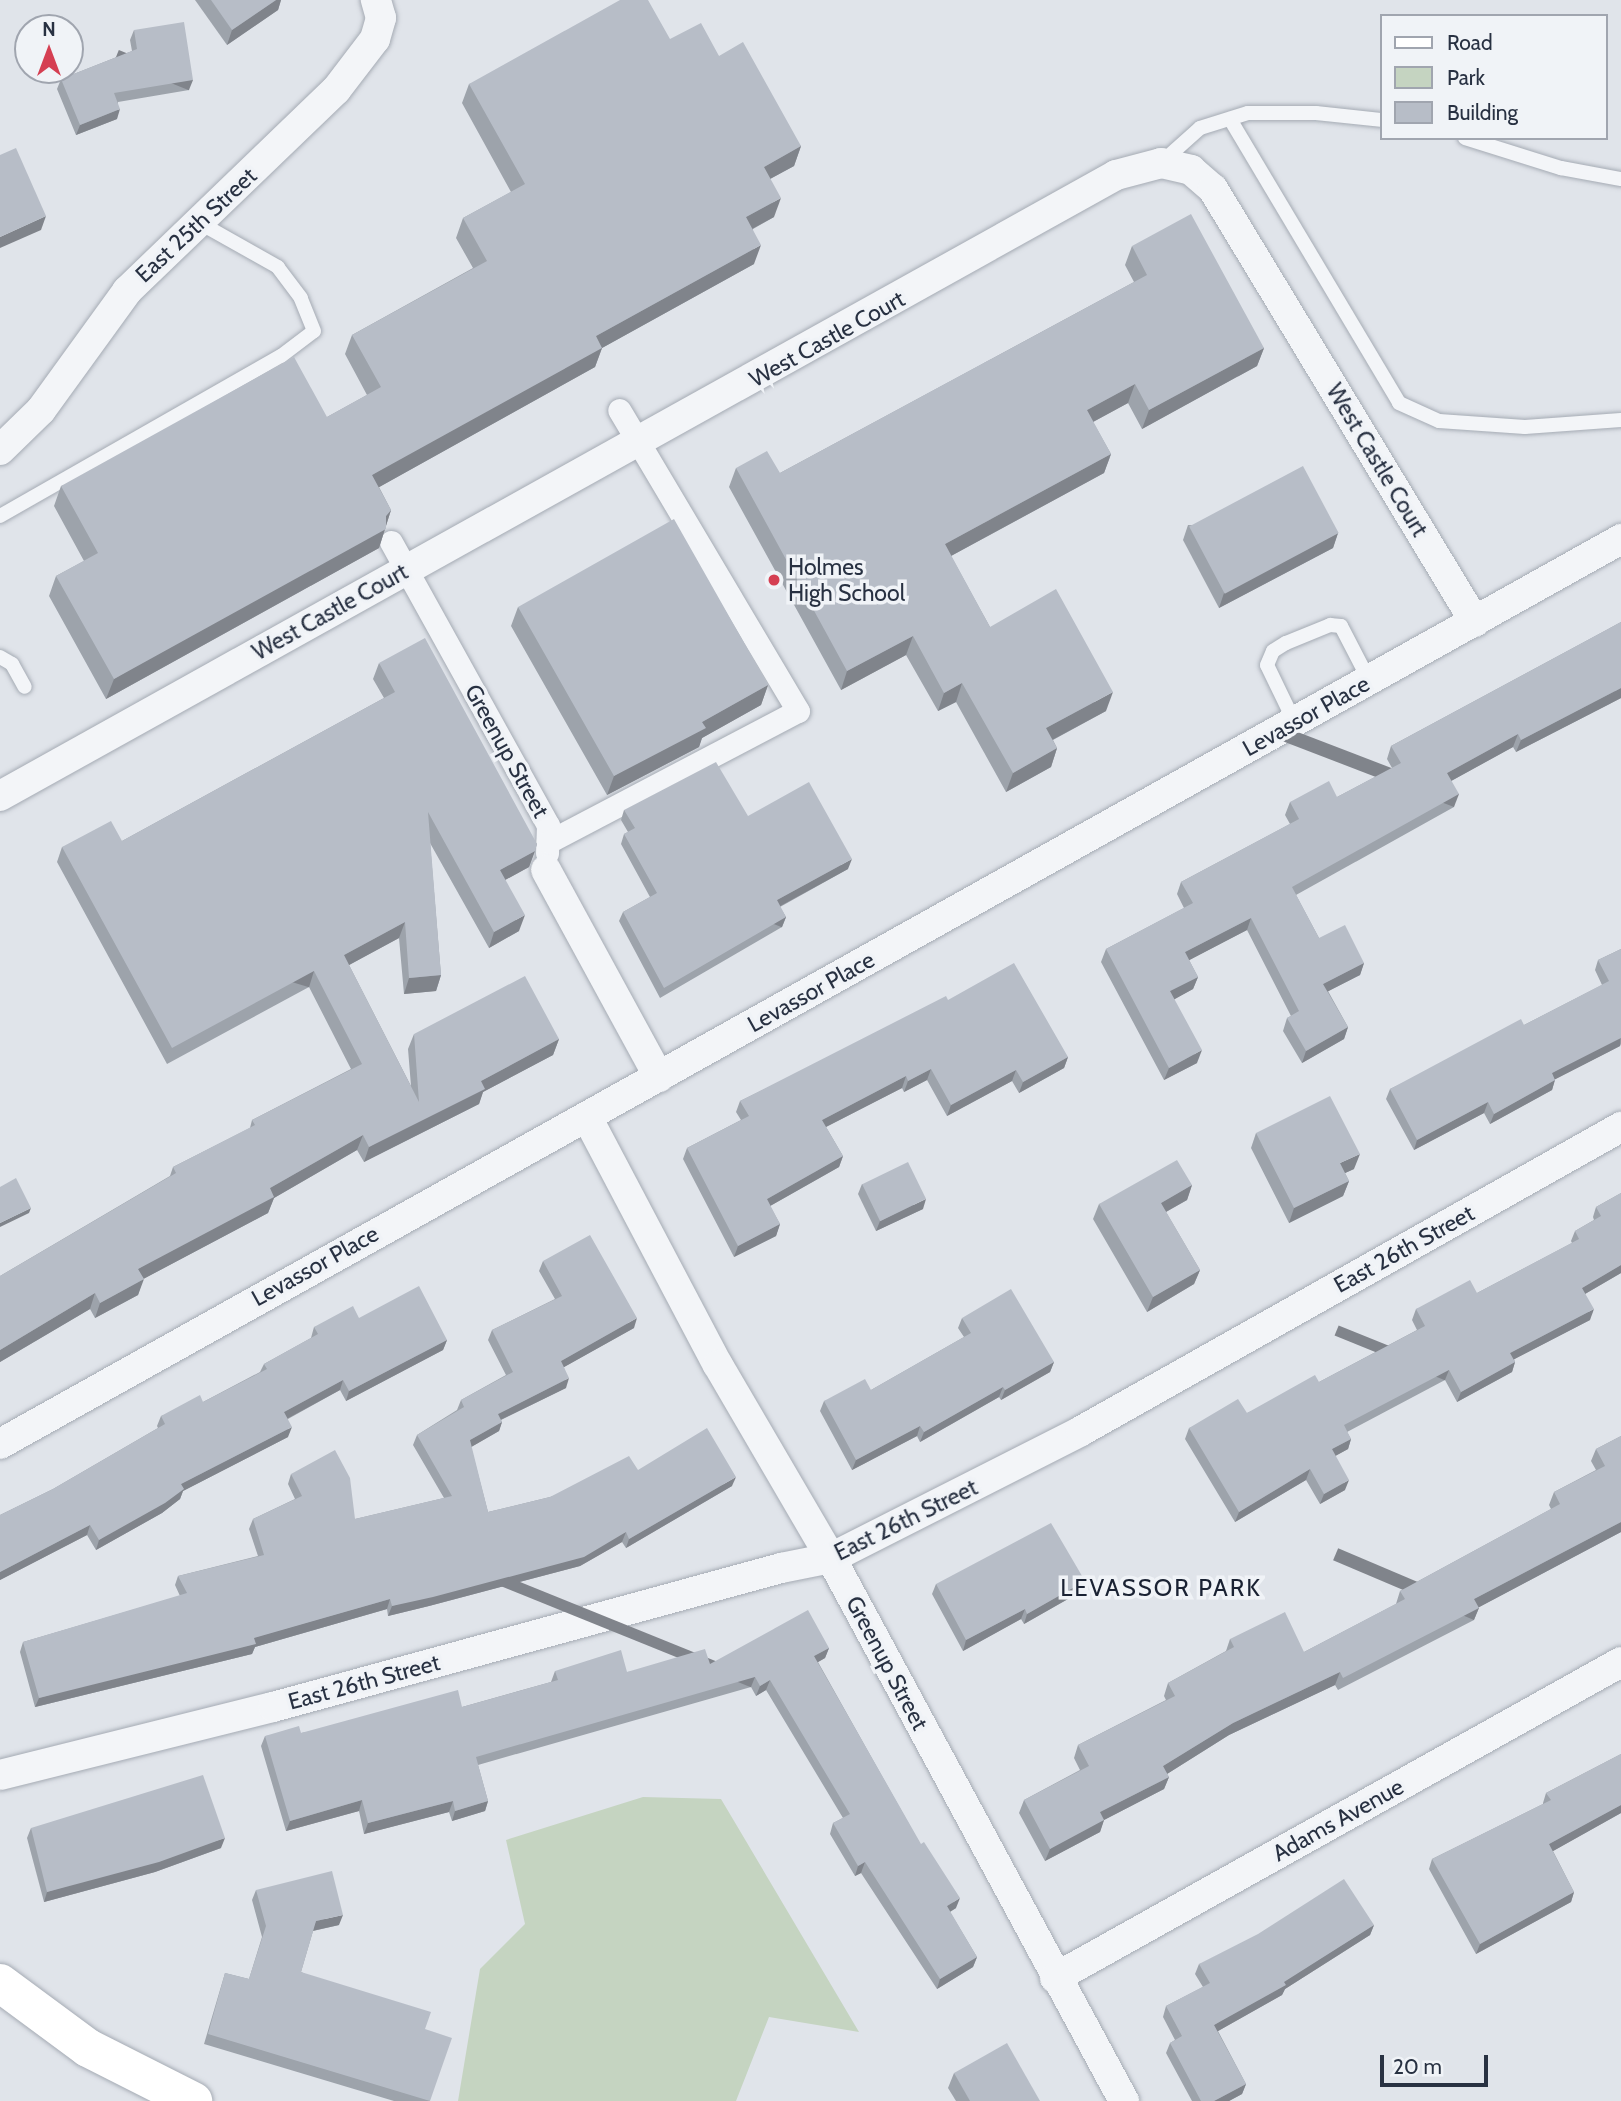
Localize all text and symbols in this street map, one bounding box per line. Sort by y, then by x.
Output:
north arrow [14,14,84,84]
legend [1380,14,1607,140]
text: N [42,18,56,41]
text: Road [1447,30,1493,55]
text: Park [1447,65,1485,90]
text: Building [1447,100,1518,125]
street label: East 25th Street [130,162,262,288]
street label: West Castle Court [744,285,910,393]
street label: West Castle Court [1321,379,1433,541]
place label: Holmes High School [788,553,905,607]
street label: West Castle Court [247,558,413,666]
marker: Holmes High School [766,572,782,588]
street label: Levassor Place [1238,670,1374,762]
street label: Greenup Street [459,680,555,822]
street label: Levassor Place [743,946,879,1038]
street label: East 26th Street [1329,1199,1479,1299]
street label: Levassor Place [247,1220,383,1312]
street label: East 26th Street [830,1473,982,1567]
district label: LEVASSOR PARK [1062,1574,1260,1602]
street label: Greenup Street [840,1591,934,1735]
street label: East 26th Street [285,1649,443,1715]
street label: Adams Avenue [1268,1773,1408,1867]
scale bar [1383,2042,1492,2086]
text: 20 m [1393,2054,1442,2079]

